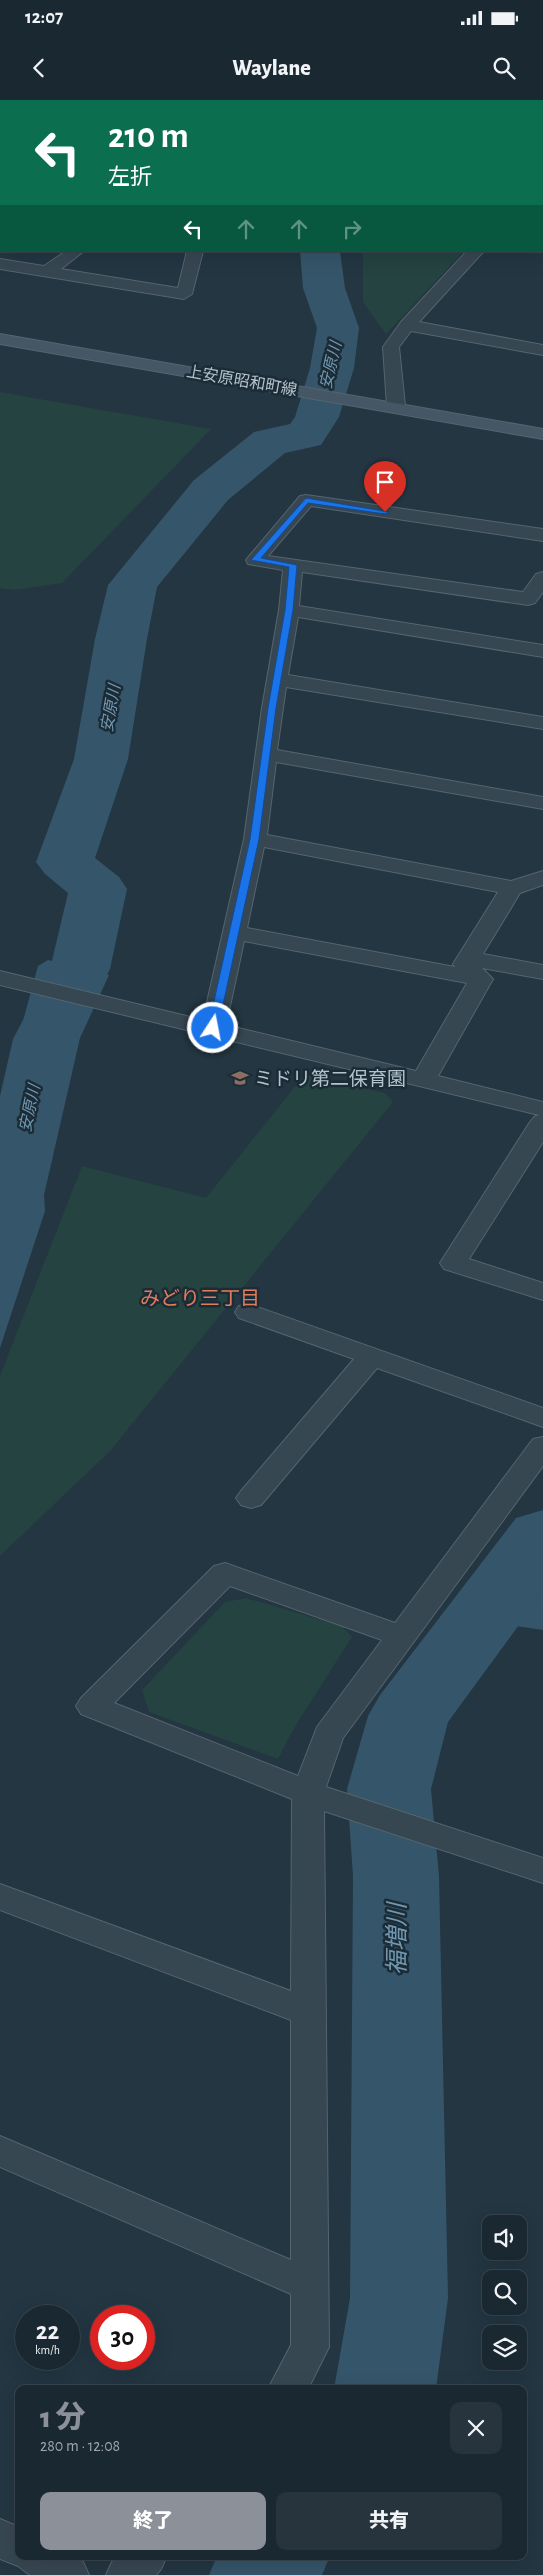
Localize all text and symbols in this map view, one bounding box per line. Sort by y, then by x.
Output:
text: 12:07 [25,8,63,27]
icon: back [25,54,53,82]
icon: search [490,54,518,82]
text: Waylane [232,57,311,79]
text: 210 m [108,119,189,154]
icon: left [25,120,90,185]
text: 左折 [108,166,152,188]
icon: left [179,215,207,243]
icon: ahead [232,215,260,243]
icon: ahead [285,215,313,243]
icon: right [338,215,366,243]
water label: 安原川 [317,338,345,390]
street label: 上安原昭和町線 [185,362,299,399]
pin [364,461,406,512]
icon: arrive [371,468,399,496]
water label: 安原川 [98,681,123,733]
position arrow [186,1001,238,1053]
school or university icon: ミドリ第二保育園 [230,1068,250,1088]
place label: ミドリ第二保育園 [254,1069,406,1089]
water label: 安原川 [16,1081,43,1133]
district label: みどり三丁目 [140,1288,260,1309]
water label: 福増川 [384,1900,410,1975]
map controls [482,2215,527,2370]
button: sound [482,2215,527,2260]
button: search [482,2270,527,2315]
speed limit sign: 30 [90,2305,155,2370]
text: 22 [36,2319,59,2344]
button: layers [482,2325,527,2370]
text: km/h [35,2344,60,2356]
button: close [450,2402,502,2454]
text: 1 分 [40,2403,85,2433]
text: 280 m · 12:08 [40,2438,120,2454]
button: 終了 [40,2492,266,2550]
button: 共有 [276,2492,502,2550]

